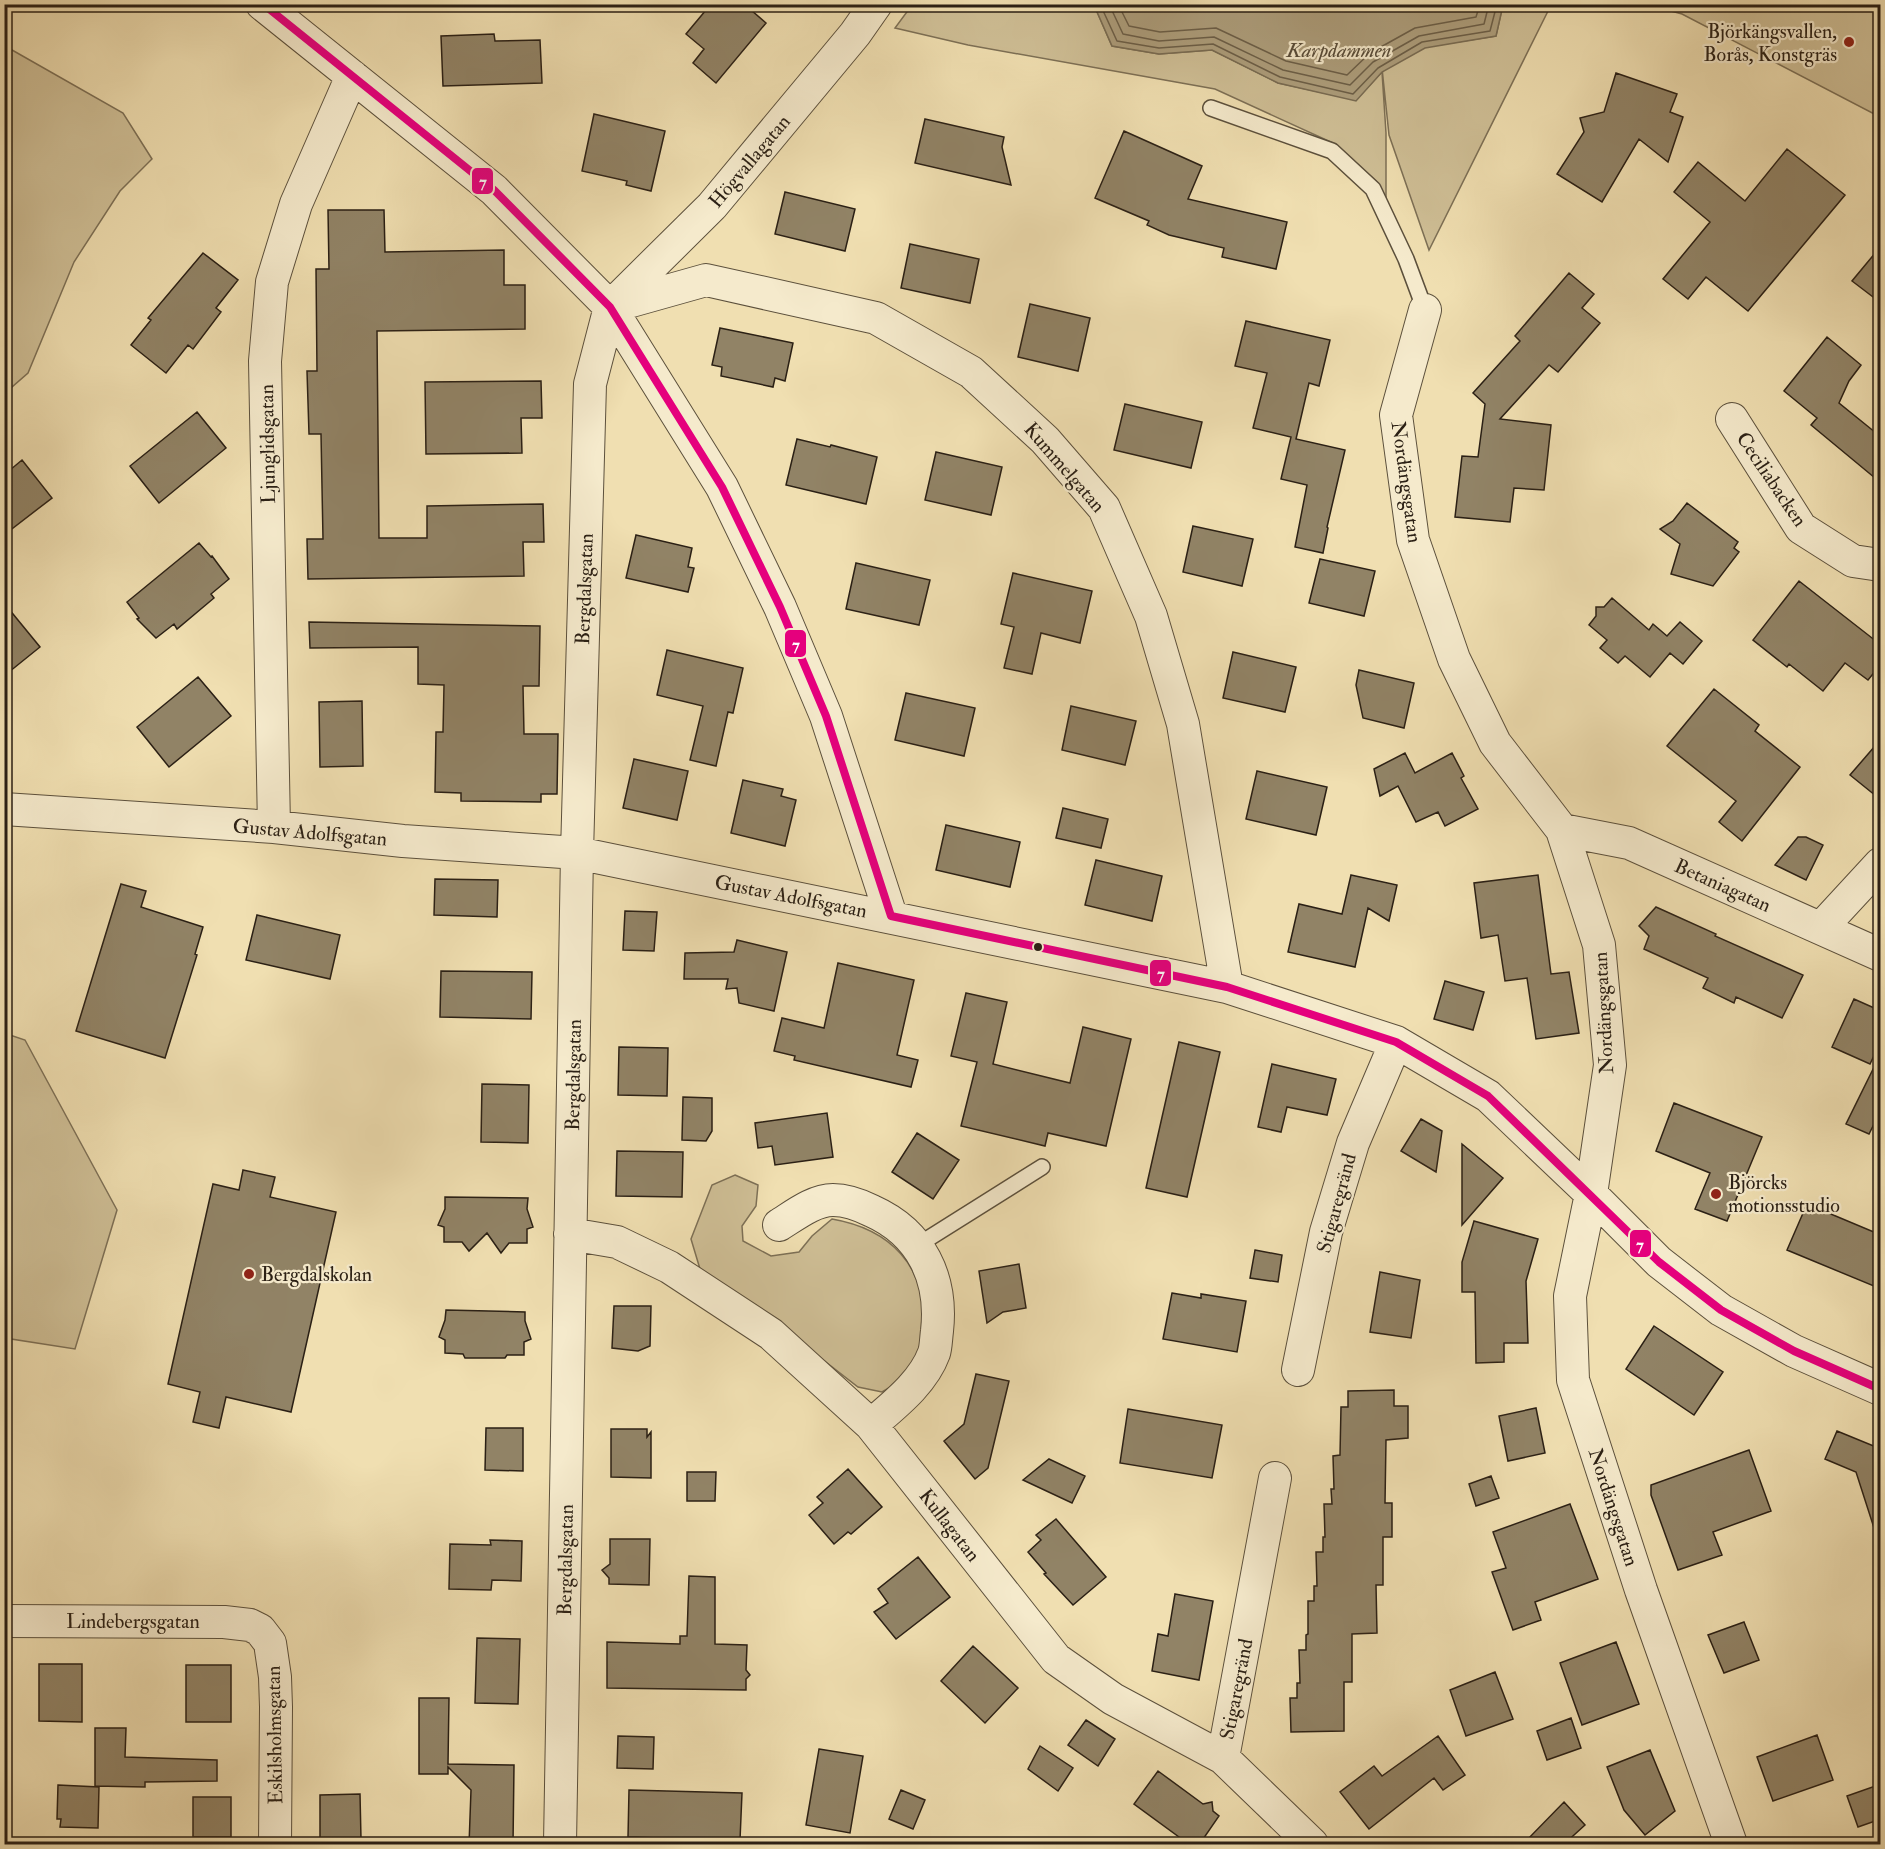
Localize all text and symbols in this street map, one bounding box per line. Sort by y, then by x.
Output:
place label: Björkängsvallen, Borås, Konstgräs [1703,19,1837,67]
marker: Björkängsvallen, Borås, Konstgräs [1842,35,1856,49]
water label: Karpdammen [1285,37,1392,64]
street label: Högvallagatan [703,110,796,213]
line badge: 7 [471,167,494,195]
text: 7 [479,172,487,192]
street label: Ljunglidsgatan [254,384,281,504]
street label: Kummelgatan [1019,417,1111,518]
street label: Nordängsgatan [1386,420,1427,545]
street label: Ceciliabacken [1731,427,1812,532]
street label: Bergdalsgatan [570,533,599,645]
line badge: 7 [784,629,807,658]
text: 7 [792,635,800,655]
street label: Gustav Adolfsgatan [232,813,388,852]
street label: Betaniagatan [1671,853,1775,918]
street label: Gustav Adolfsgatan [713,869,869,924]
unlabelled marker [1032,941,1044,953]
street label: Nordängsgatan [1588,951,1619,1075]
line badge: 7 [1149,959,1172,987]
text: 7 [1157,964,1165,984]
street label: Bergdalsgatan [560,1019,587,1131]
street label: Stigaregränd [1311,1150,1362,1256]
place label: Björcks motionsstudio [1728,1170,1840,1218]
marker: Björcks motionsstudio [1709,1187,1723,1201]
line badge: 7 [1629,1229,1652,1258]
text: 7 [1636,1235,1644,1255]
place label: Bergdalskolan [261,1262,372,1287]
marker: Bergdalskolan [242,1267,256,1281]
street label: Nordängsgatan [1583,1445,1644,1569]
street label: Kullagatan [913,1484,986,1567]
street label: Bergdalsgatan [552,1504,579,1616]
street label: Lindebergsgatan [66,1609,200,1634]
street label: Stigaregränd [1214,1636,1259,1742]
street label: Eskilsholmsgatan [261,1665,288,1805]

